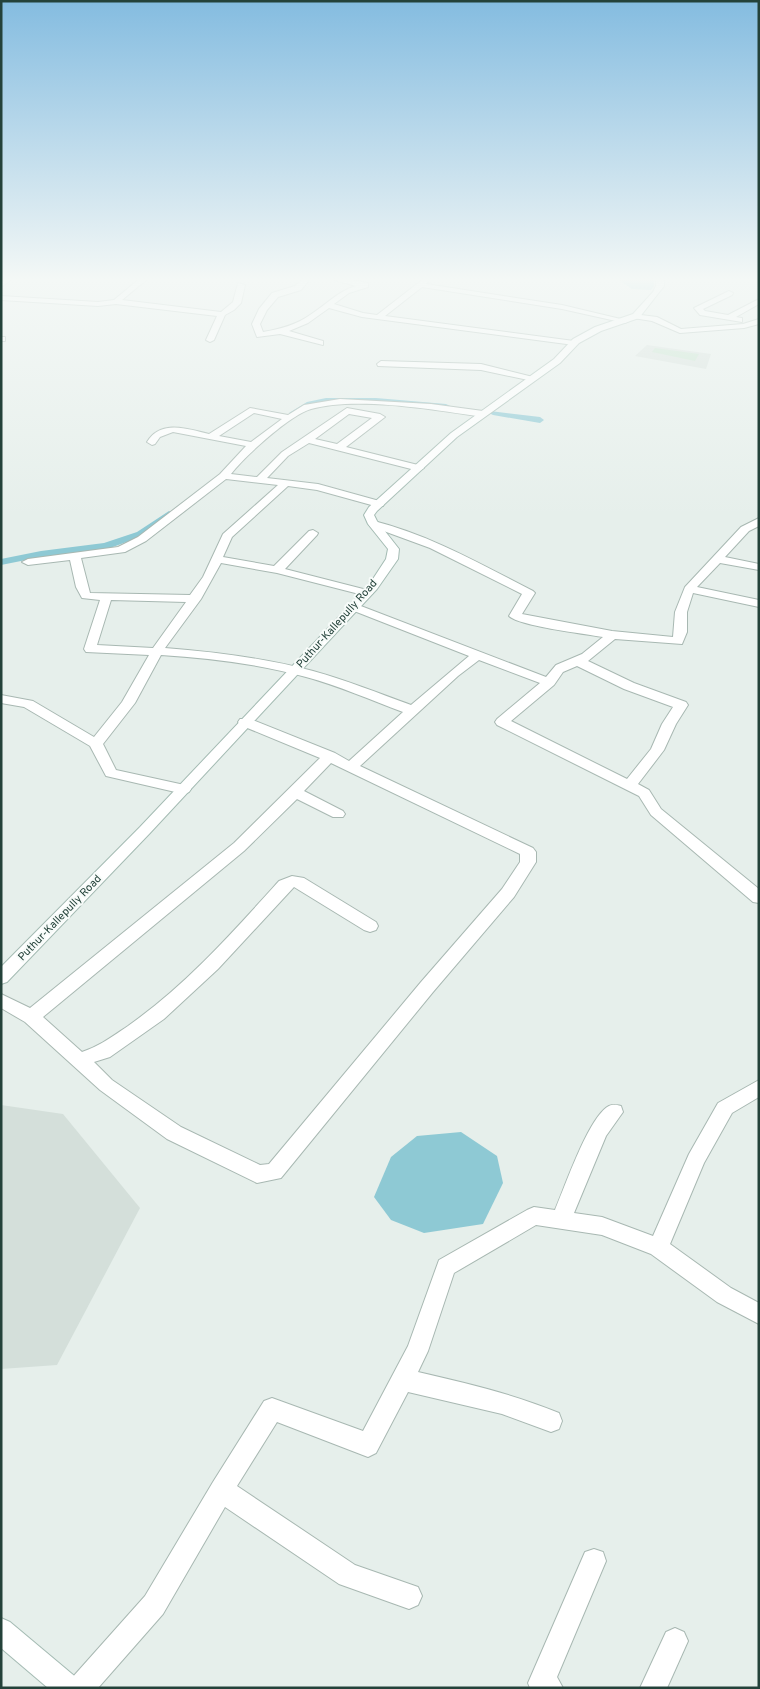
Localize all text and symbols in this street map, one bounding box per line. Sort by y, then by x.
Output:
street label: Puthur-Kallepully Road [294,577,380,671]
street label: Puthur-Kallepully Road [15,872,105,964]

